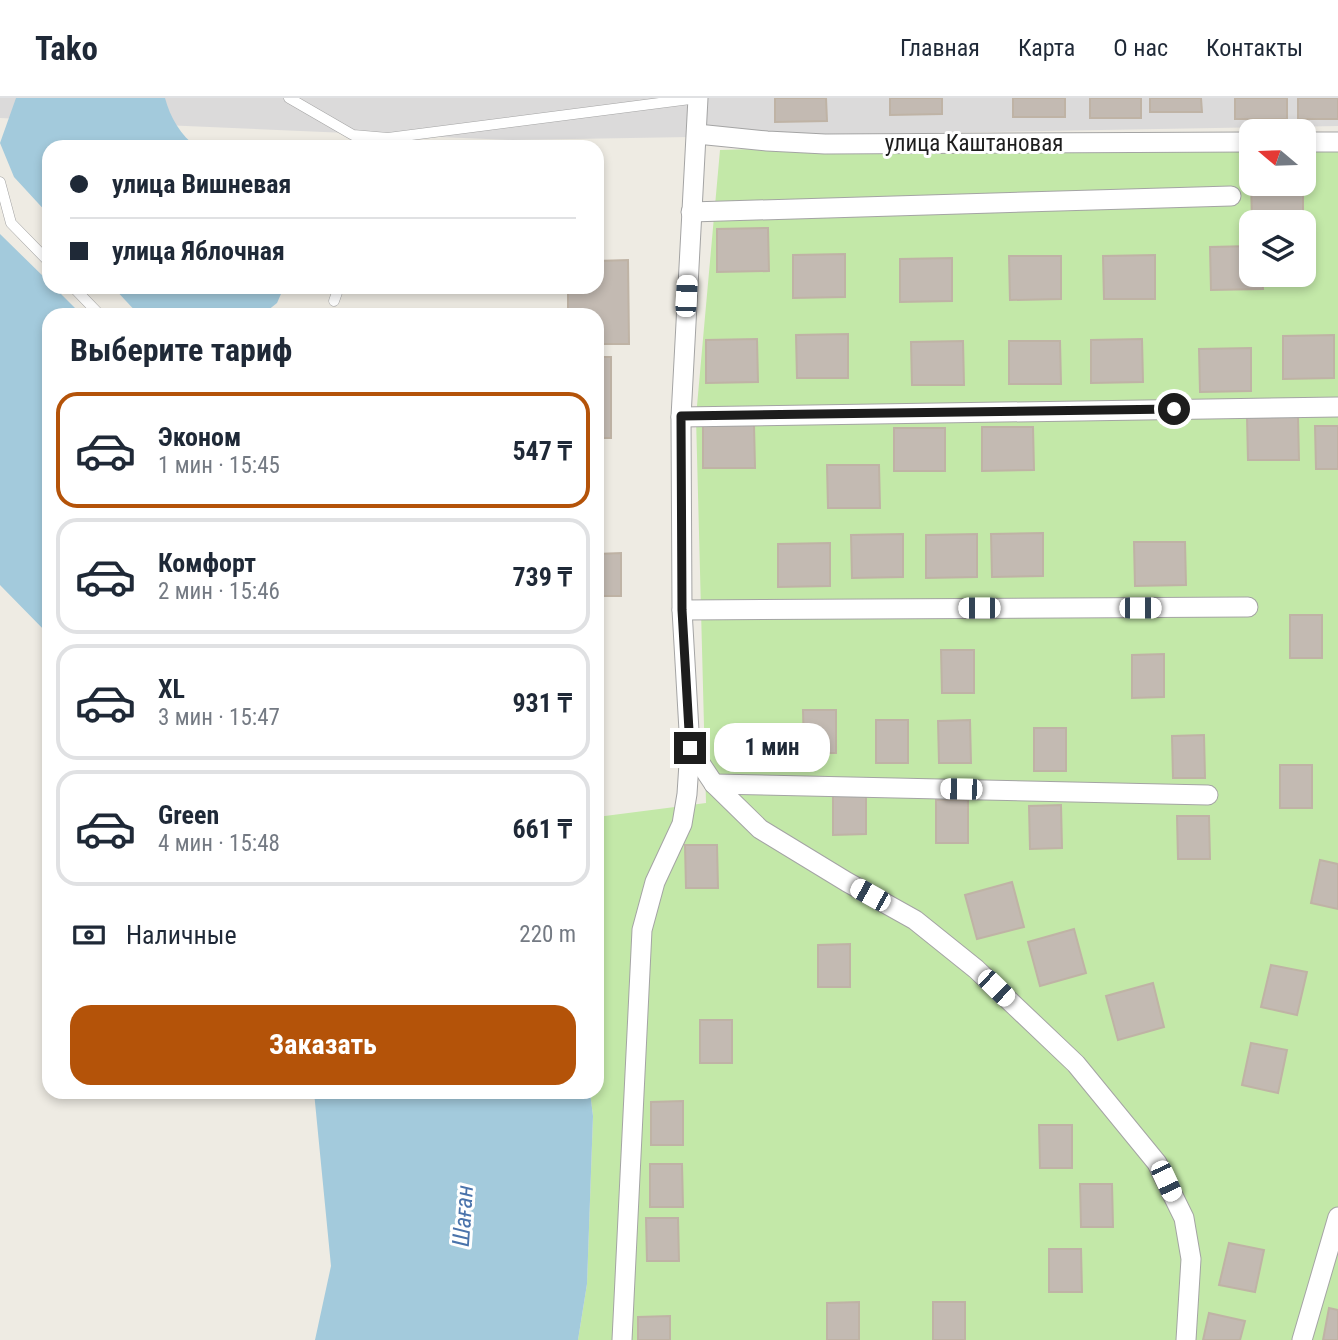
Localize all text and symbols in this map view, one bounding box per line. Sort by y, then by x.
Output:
text: Tako [35,29,98,68]
text: Главная [900,34,980,62]
text: Карта [1018,34,1075,62]
text: О нас [1113,34,1168,62]
text: Контакты [1206,34,1303,62]
north arrow [1239,119,1316,196]
map controls [1239,119,1316,287]
street label: улица Каштановая [885,130,1063,157]
text: улица Вишневая [112,169,291,199]
button: layers [1239,210,1316,287]
text: улица Яблочная [112,236,285,266]
car [675,274,698,318]
text: Выберите тариф [70,331,292,369]
route start [1158,393,1190,425]
icon: car [74,419,137,482]
text: Эконом [158,422,241,452]
text: 547 ₸ [512,436,572,466]
text: 1 мин · 15:45 [158,452,280,479]
icon: car [74,545,137,608]
text: Комфорт [158,548,256,578]
text: 739 ₸ [512,562,572,592]
text: 2 мин · 15:46 [158,578,280,605]
car [959,598,1001,619]
car [1120,598,1162,619]
icon: car [74,671,137,734]
text: XL [158,674,185,704]
text: 931 ₸ [512,688,572,718]
text: 3 мин · 15:47 [158,704,280,731]
callout: 1 мин [714,724,830,772]
route end [674,732,706,764]
text: 1 мин [744,734,800,761]
car [940,778,983,800]
icon: car [74,797,137,860]
text: Green [158,800,219,830]
text: 661 ₸ [512,814,572,844]
text: 4 мин · 15:48 [158,830,280,857]
car [847,876,894,914]
icon: cash [70,916,108,954]
text: Наличные [126,920,237,950]
text: 220 m [519,921,576,948]
car [974,966,1019,1010]
button: Заказать [70,1005,576,1085]
car [1148,1158,1185,1204]
water label: Шаған [447,1184,479,1248]

